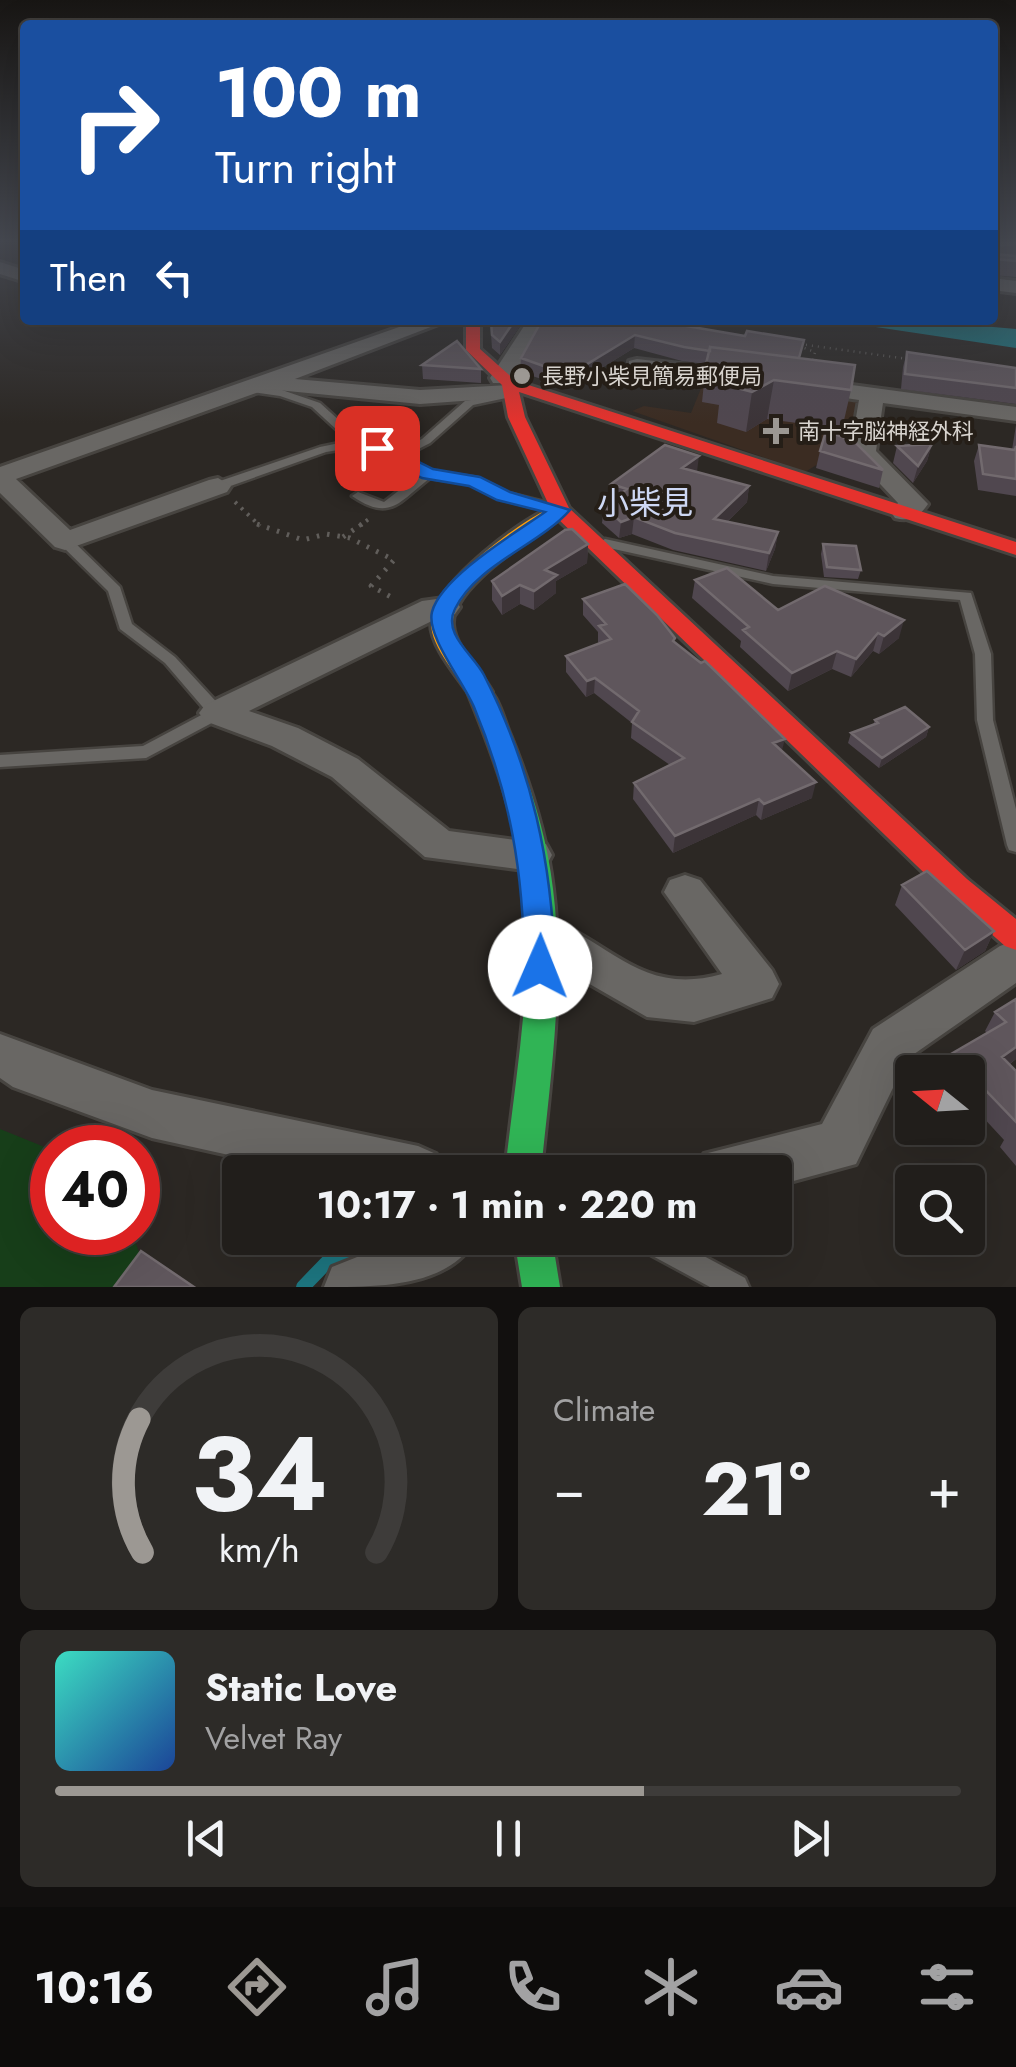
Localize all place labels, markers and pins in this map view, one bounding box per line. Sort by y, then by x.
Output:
place label: 長野小柴見簡易郵便局 [542,360,762,392]
marker: 長野小柴見簡易郵便局 [511,365,533,387]
pin [335,406,420,491]
place label: 南十字脳神経外科 [798,415,974,447]
marker: 南十字脳神経外科 [763,418,789,444]

